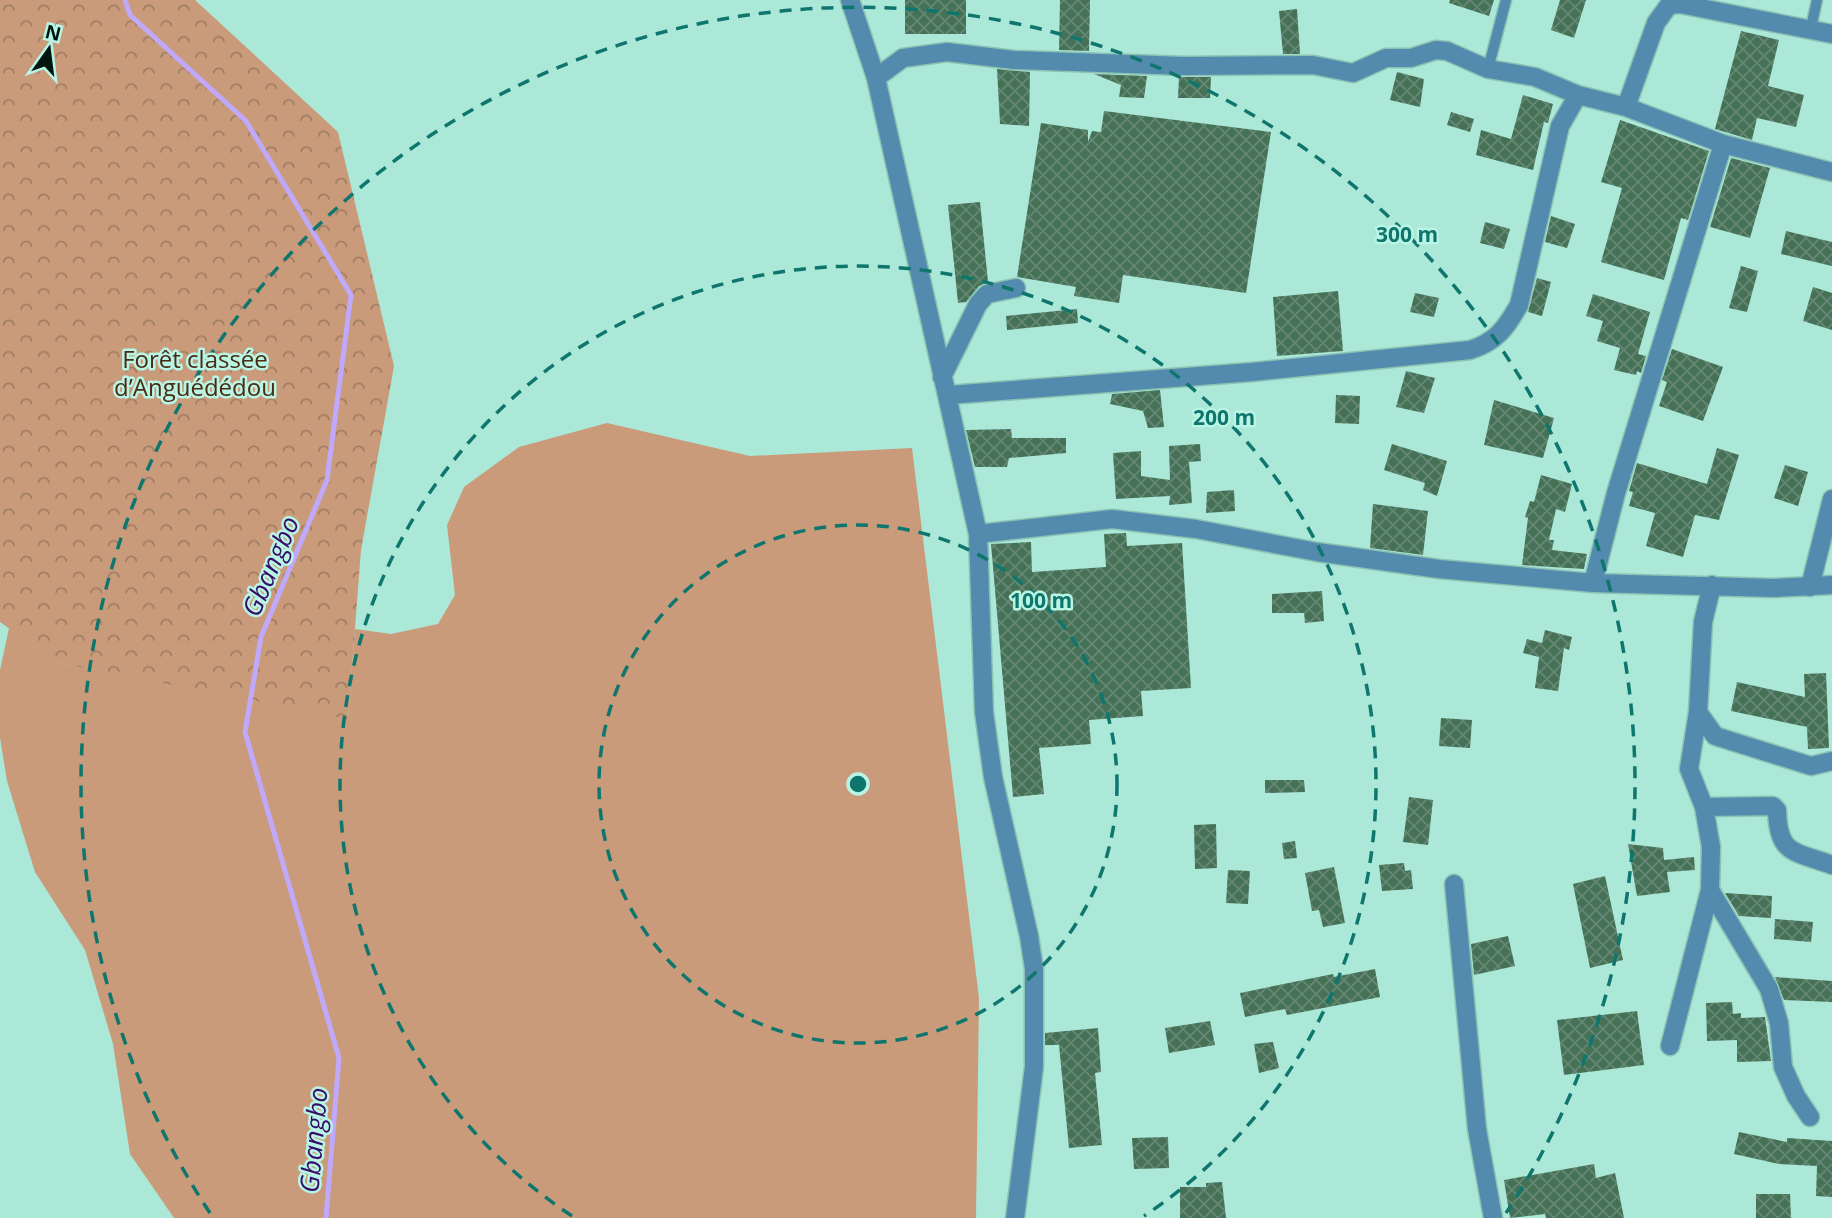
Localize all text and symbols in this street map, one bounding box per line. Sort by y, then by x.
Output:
north arrow [14,14,84,84]
text: N [42,18,64,47]
text: 300 m [1376,220,1438,248]
park label: Forêt classée d’Anguédédou [114,342,276,403]
text: 200 m [1193,403,1255,431]
water label: Gbangbo [233,510,307,622]
text: 100 m [1010,586,1072,614]
centre of rings [846,772,870,796]
water label: Gbangbo [290,1086,336,1194]

